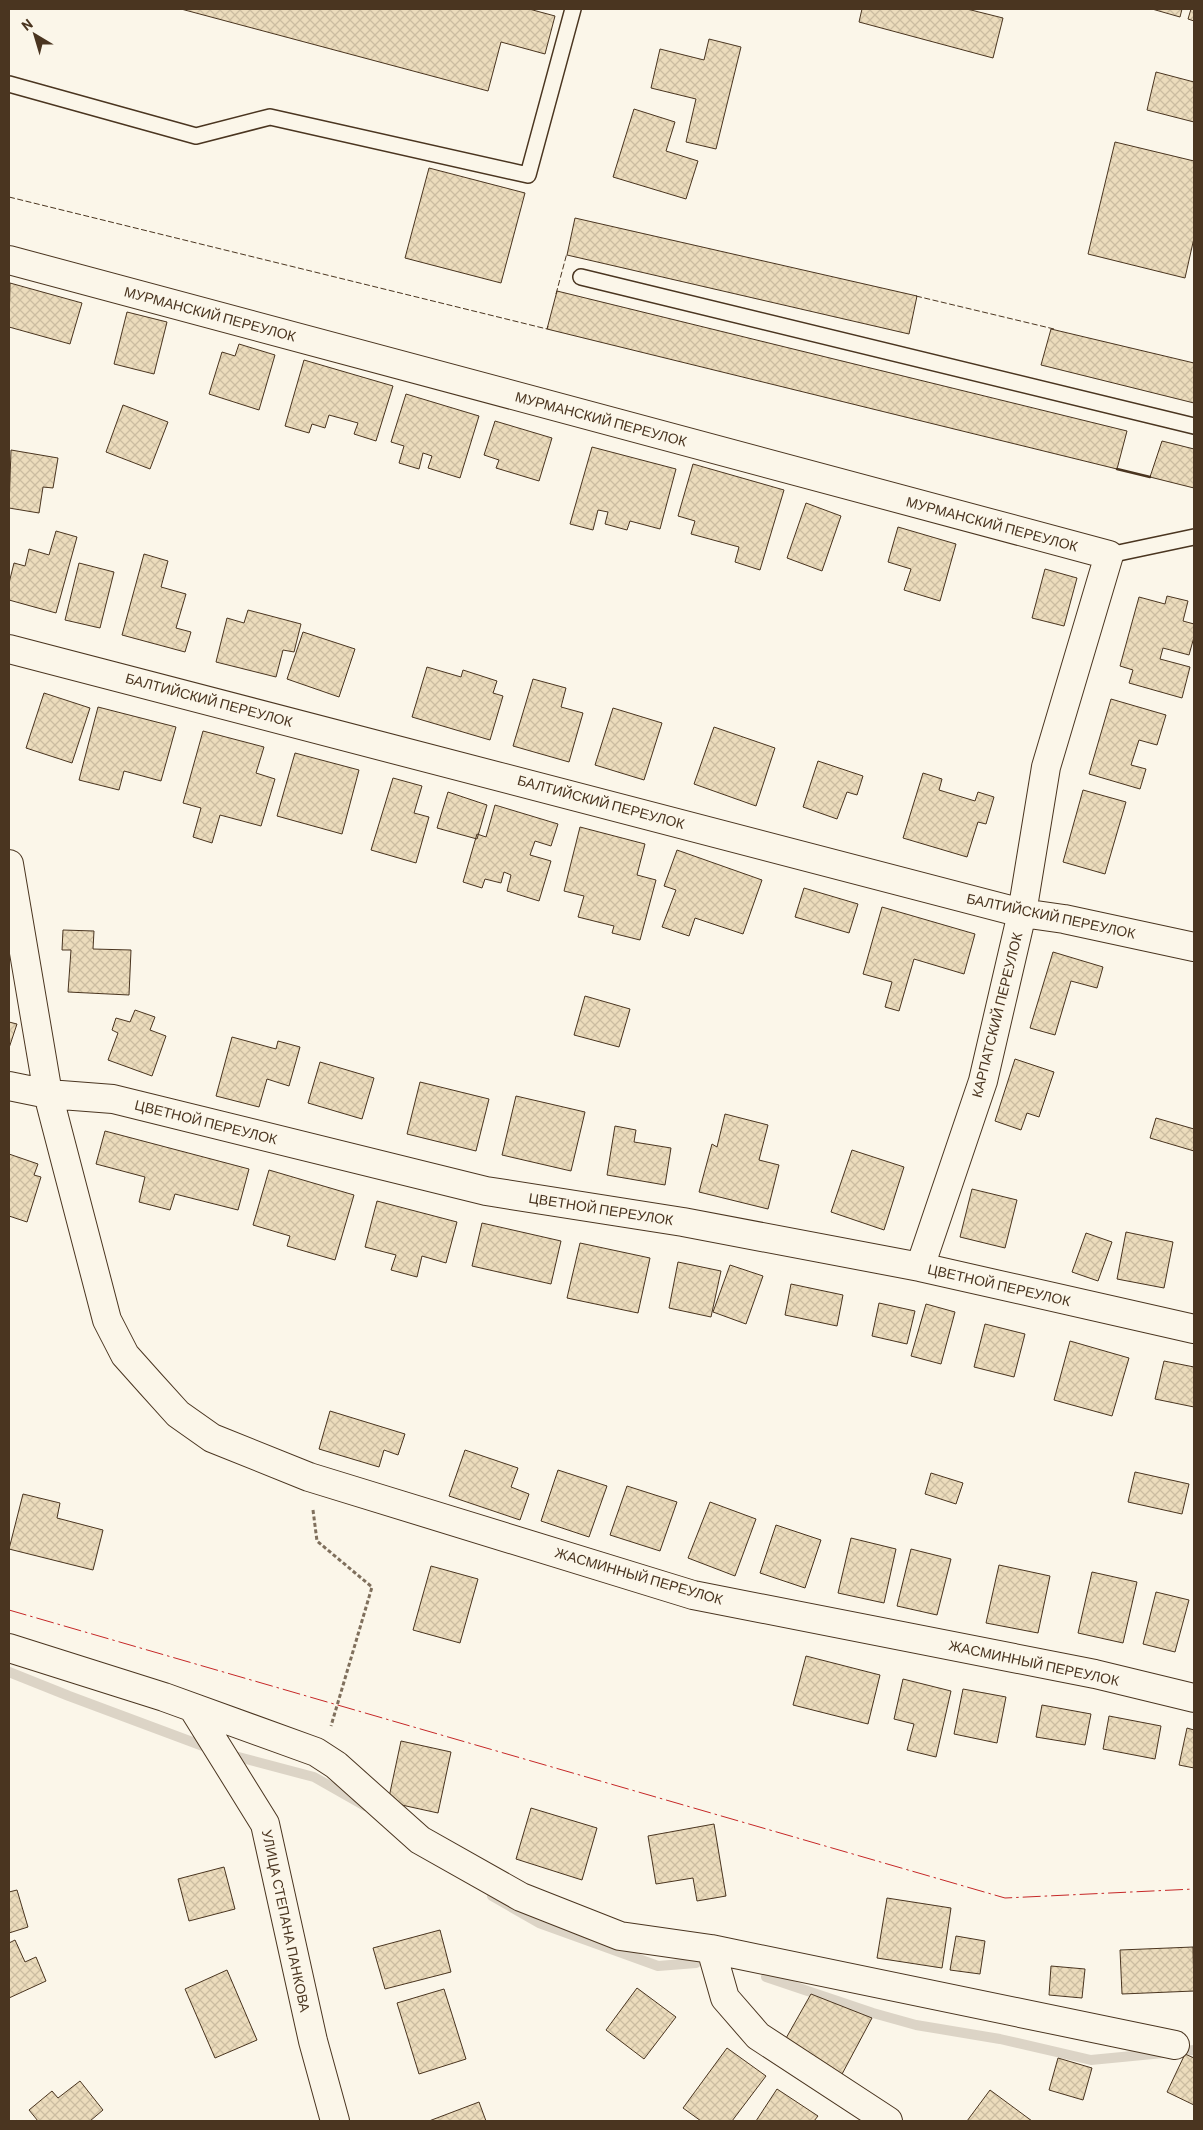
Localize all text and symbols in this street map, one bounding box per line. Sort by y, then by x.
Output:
north arrow [10,10,60,60]
text: N [18,15,36,34]
street label: МУРМАНСКИЙ ПЕРЕУЛОК [123,282,299,345]
street label: МУРМАНСКИЙ ПЕРЕУЛОК [514,387,690,450]
street label: МУРМАНСКИЙ ПЕРЕУЛОК [905,492,1081,555]
street label: БАЛТИЙСКИЙ ПЕРЕУЛОК [124,669,295,730]
street label: БАЛТИЙСКИЙ ПЕРЕУЛОК [516,771,687,832]
street label: БАЛТИЙСКИЙ ПЕРЕУЛОК [965,889,1138,942]
street label: КАРПАТСКИЙ ПЕРЕУЛОК [968,930,1025,1099]
street label: ЦВЕТНОЙ ПЕРЕУЛОК [133,1096,280,1148]
street label: ЦВЕТНОЙ ПЕРЕУЛОК [528,1189,675,1228]
street label: ЦВЕТНОЙ ПЕРЕУЛОК [926,1260,1073,1309]
street label: ЖАСМИННЫЙ ПЕРЕУЛОК [553,1543,726,1608]
street label: ЖАСМИННЫЙ ПЕРЕУЛОК [947,1636,1122,1689]
street label: УЛИЦА СТЕПАНА ПАНКОВА [259,1828,314,2014]

